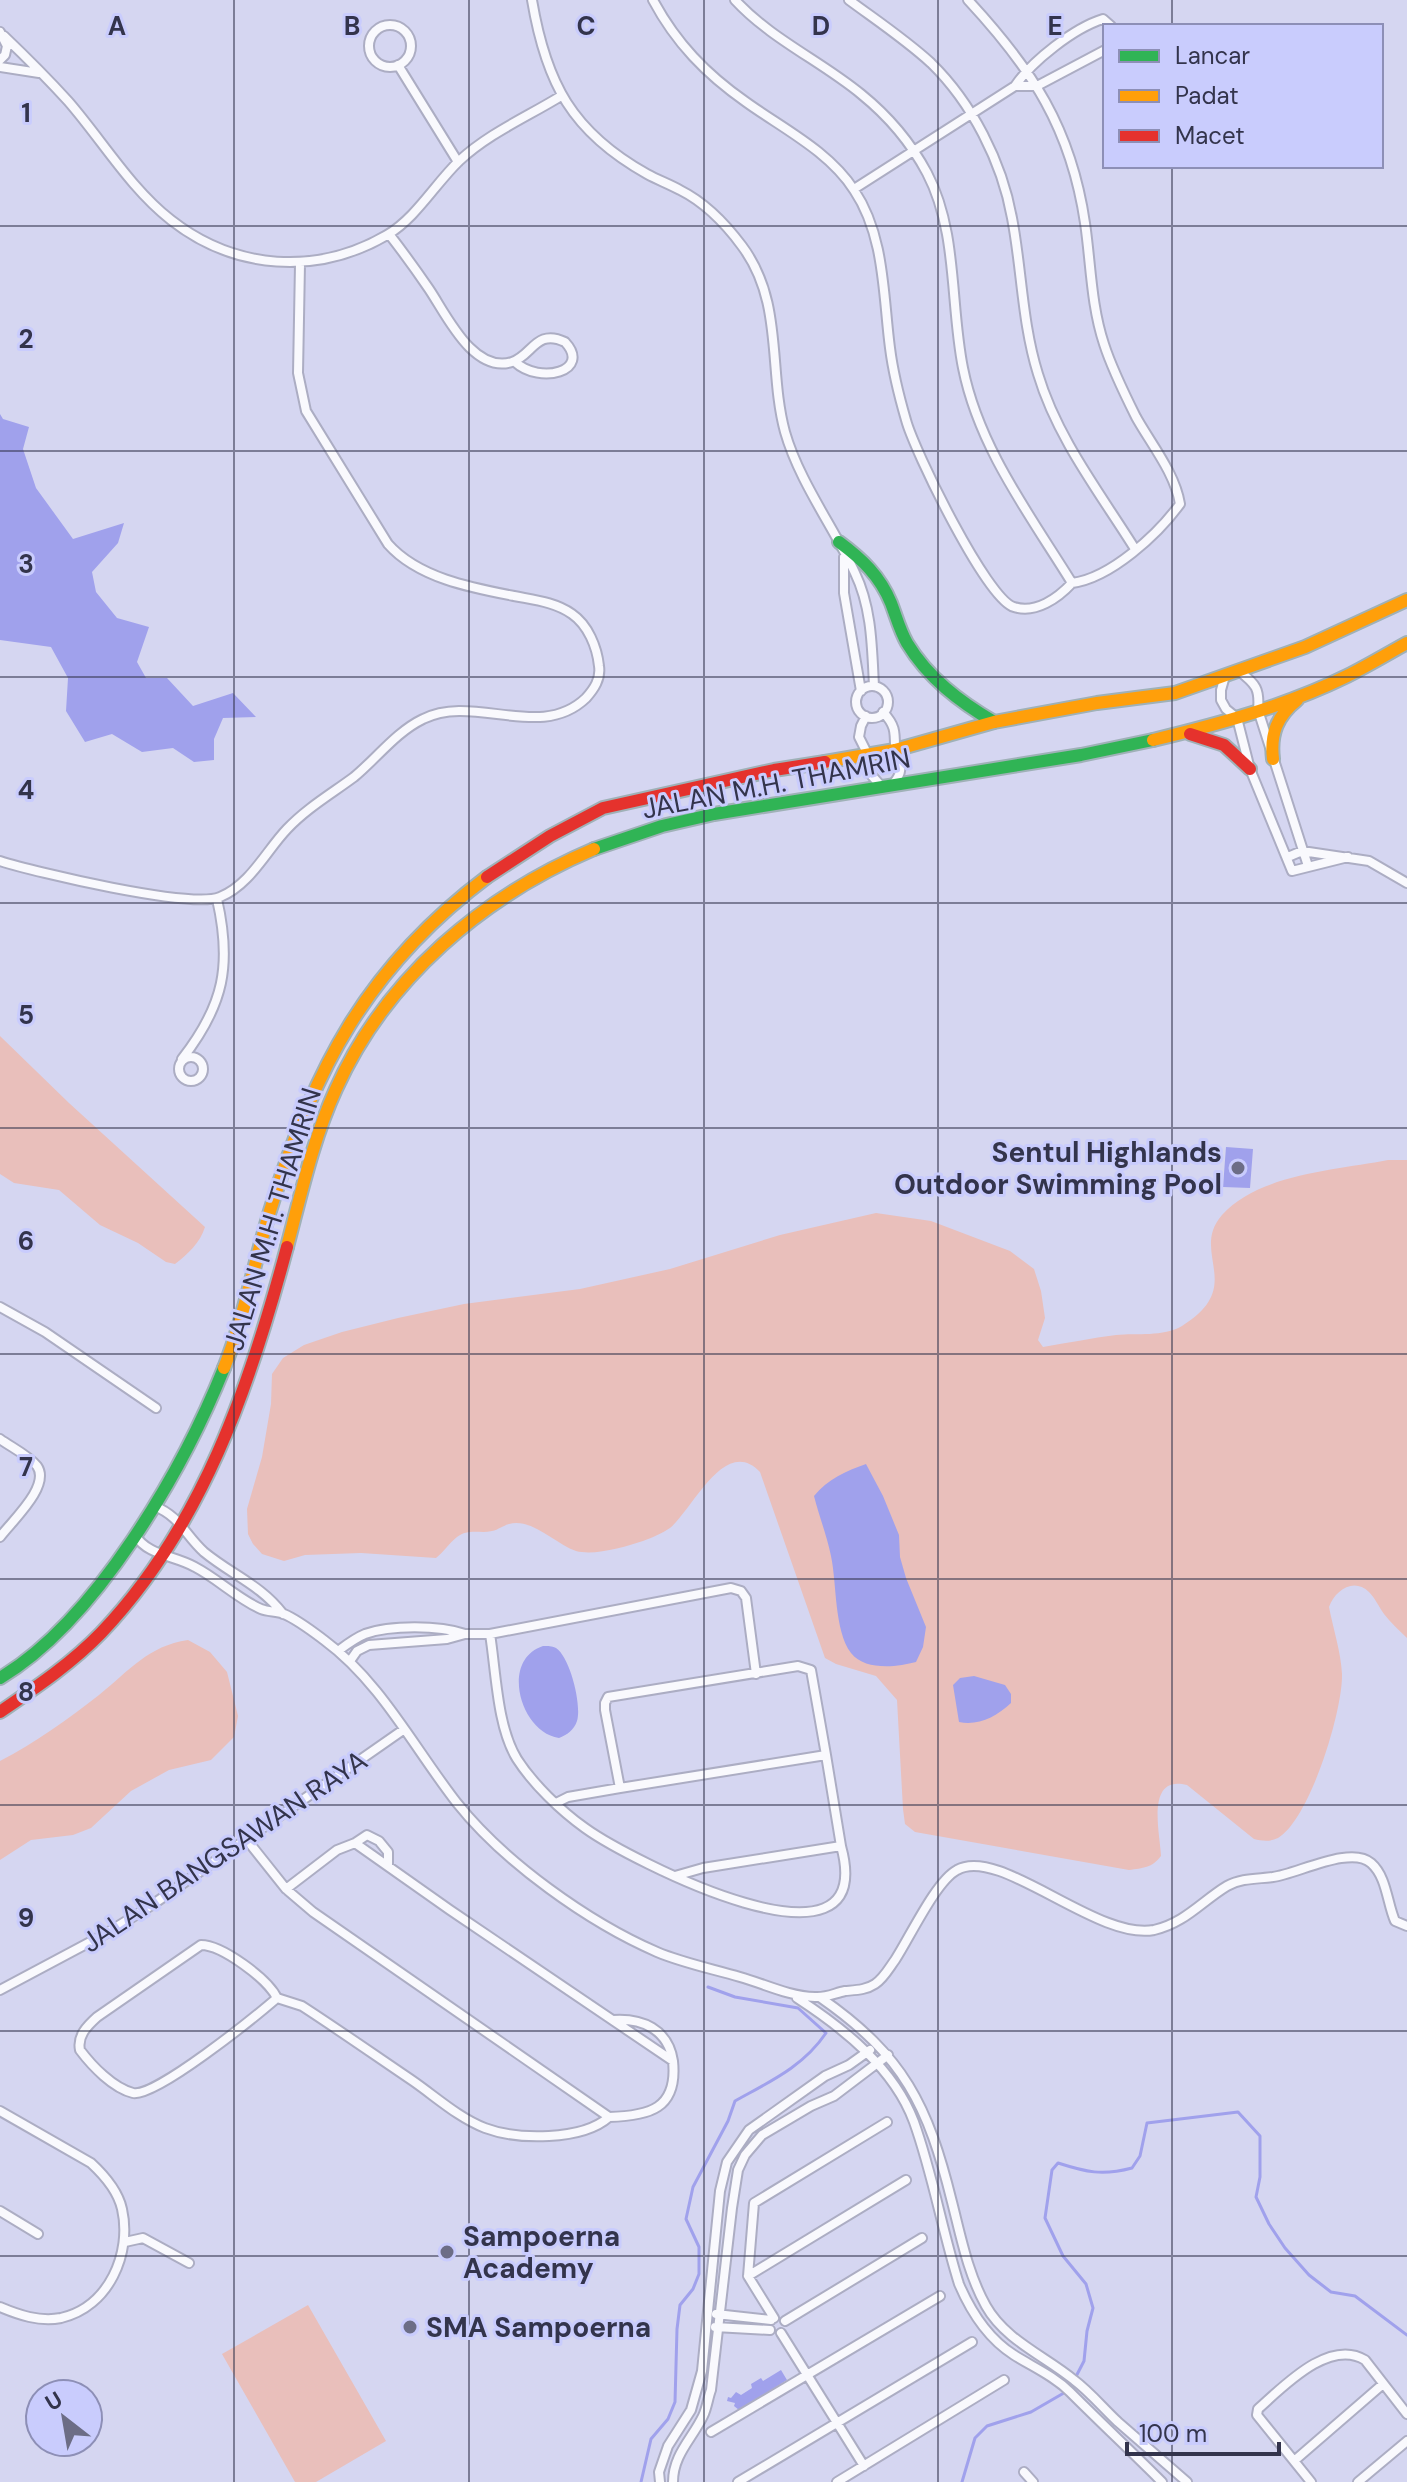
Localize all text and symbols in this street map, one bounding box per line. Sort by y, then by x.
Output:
text: A [108,9,126,43]
text: B [344,9,360,43]
text: C [576,9,596,43]
text: D [812,9,830,43]
text: E [1047,9,1063,43]
legend [1103,24,1383,168]
text: Lancar [1175,40,1250,71]
text: Padat [1175,80,1239,111]
text: 1 [21,96,31,130]
text: Macet [1175,120,1245,151]
text: 2 [18,322,34,356]
text: 3 [18,547,34,581]
street label: JALAN M.H. THAMRIN [639,739,913,828]
text: 4 [18,773,34,807]
text: 5 [18,998,34,1032]
street label: JALAN M.H. THAMRIN [215,1083,330,1355]
place label: Sentul Highlands Outdoor Swimming Pool [894,1134,1222,1203]
marker: Sentul Highlands Outdoor Swimming Pool [1229,1159,1247,1177]
text: 6 [18,1224,34,1258]
text: 7 [19,1450,33,1484]
text: 8 [18,1675,34,1709]
street label: JALAN BANGSAWAN RAYA [74,1742,374,1961]
text: 9 [18,1901,34,1935]
place label: Sampoerna Academy [463,2218,620,2287]
marker: Sampoerna Academy [438,2243,456,2261]
place label: SMA Sampoerna [426,2309,651,2346]
marker: SMA Sampoerna [401,2318,419,2336]
north arrow [24,2378,104,2458]
text: U [40,2385,68,2418]
scale bar [1127,2406,1279,2456]
text: 100 m [1139,2418,1207,2449]

